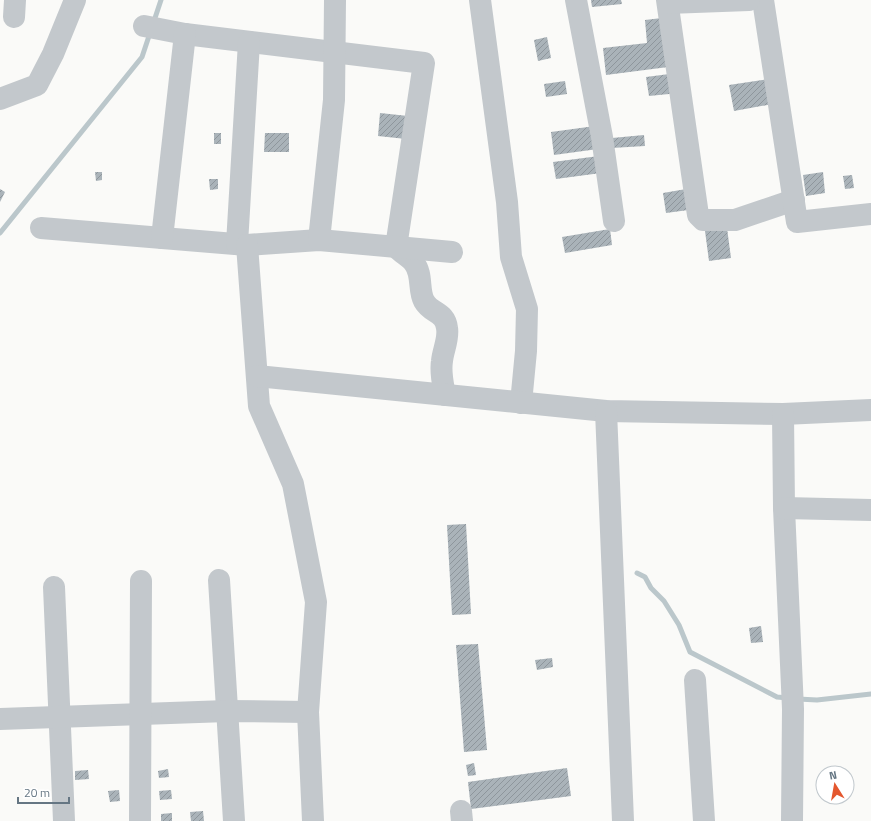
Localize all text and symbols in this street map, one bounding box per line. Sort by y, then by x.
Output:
north arrow [815,765,855,805]
text: N [828,767,838,784]
scale bar [18,779,69,805]
text: 20 m [24,783,50,802]

